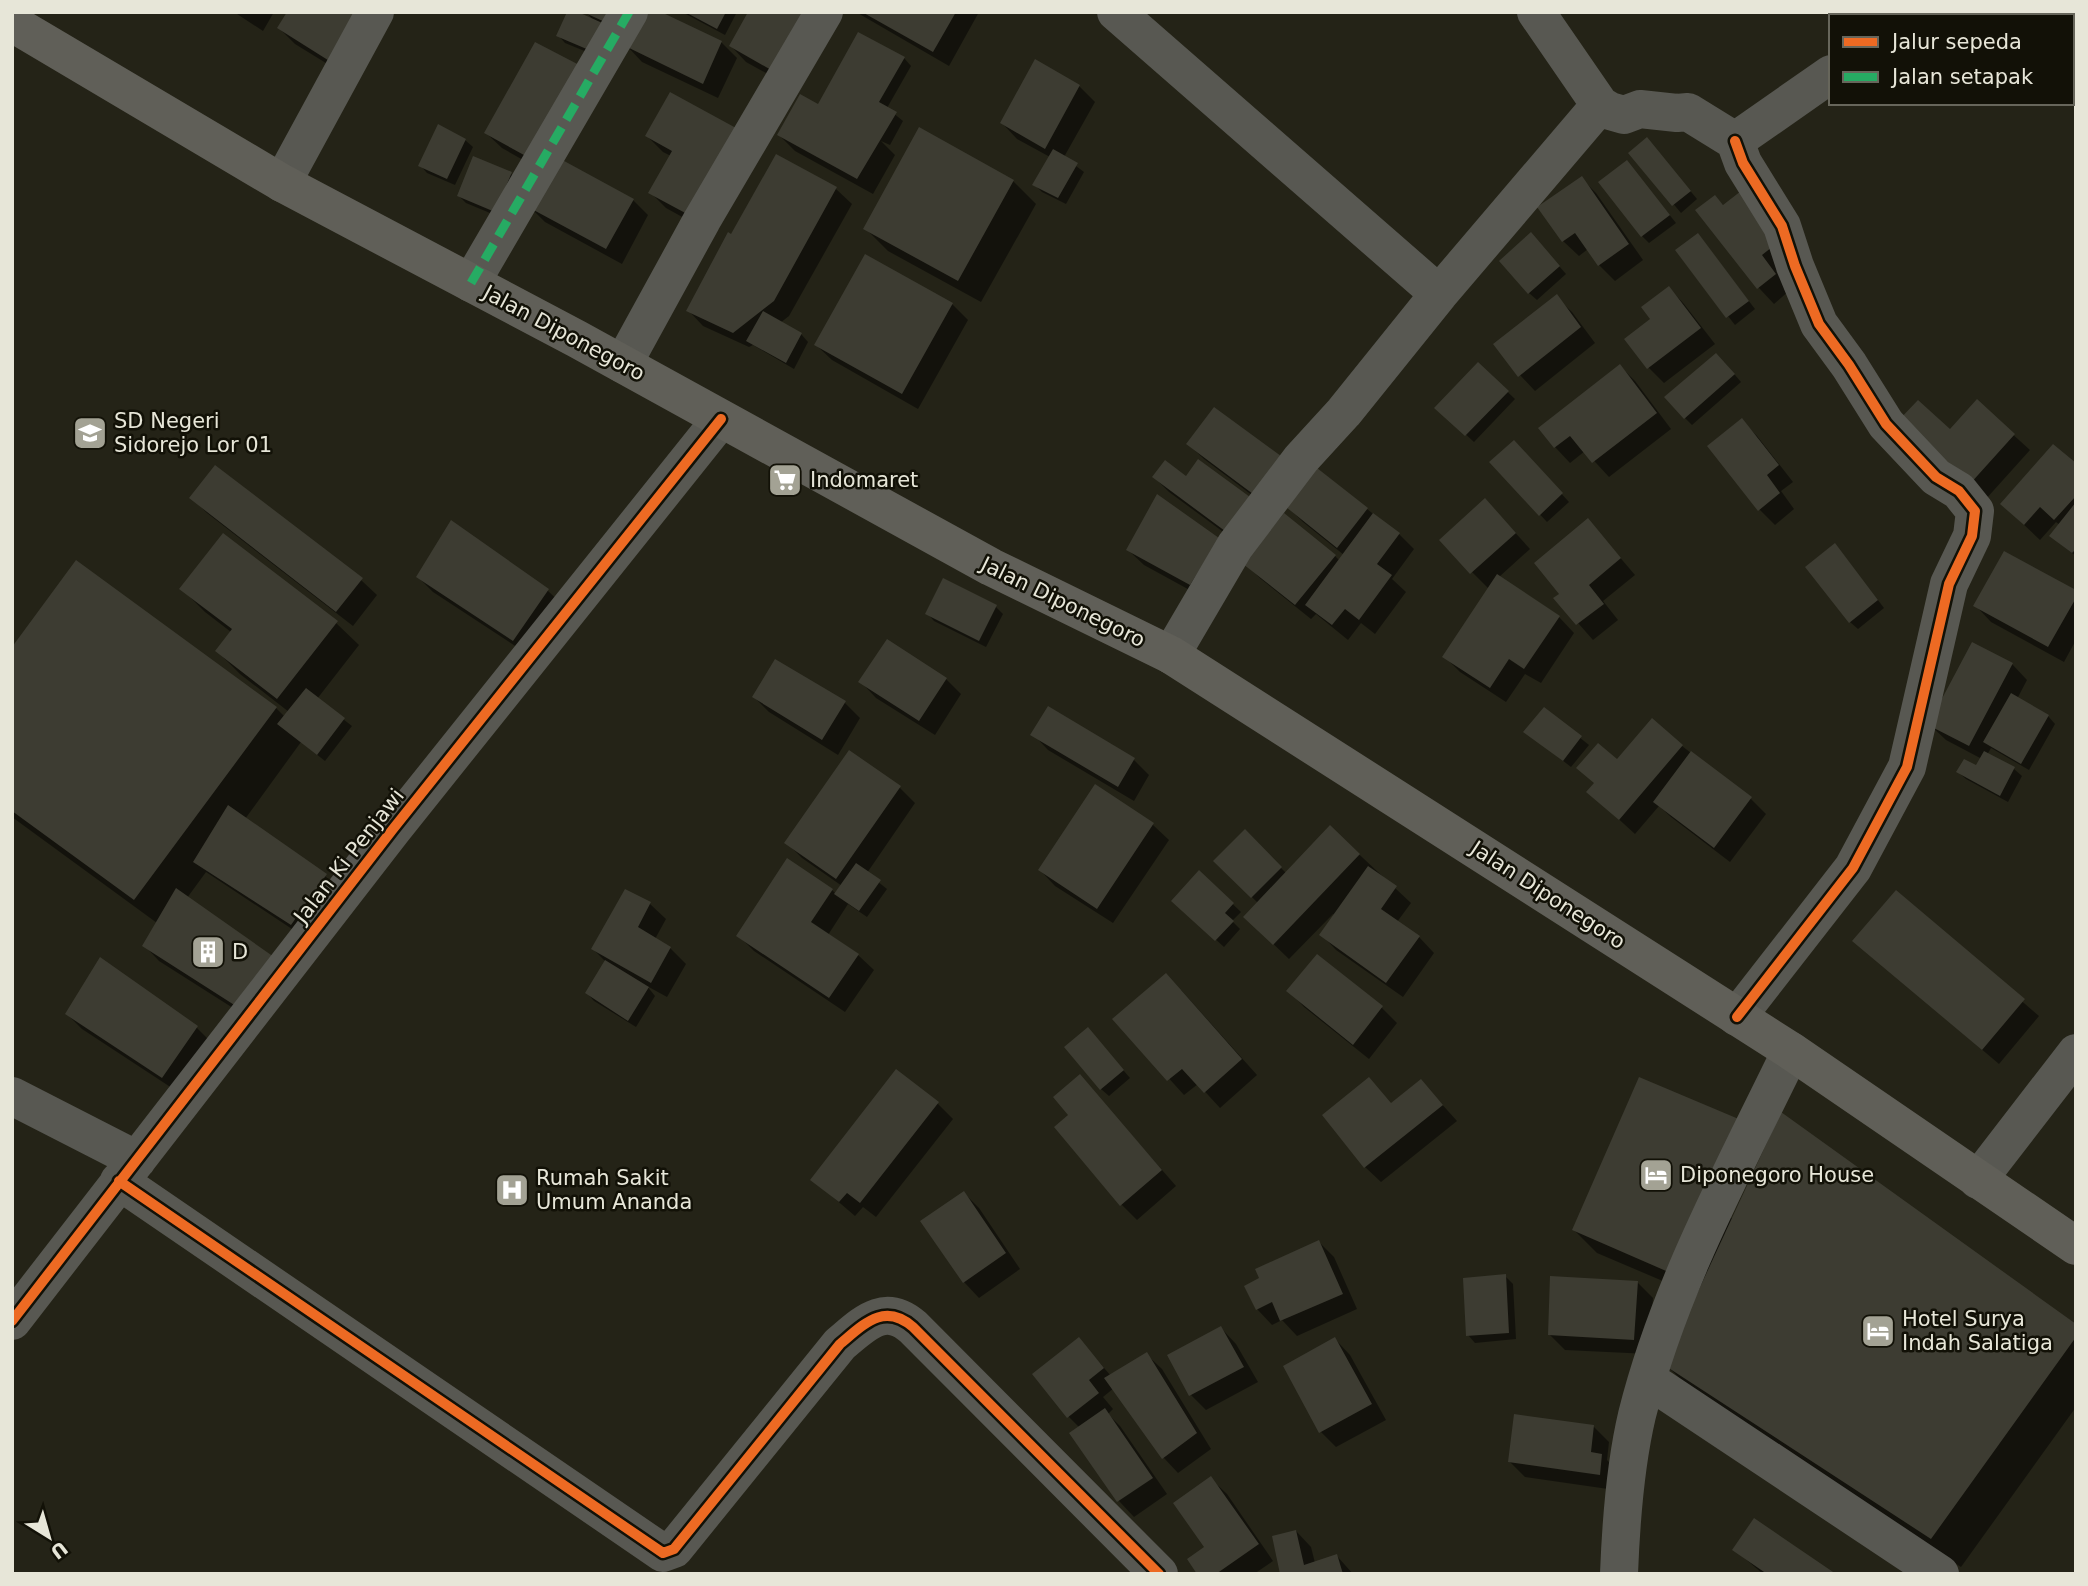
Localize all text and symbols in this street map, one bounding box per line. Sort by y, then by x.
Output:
legend [1829,14,2074,105]
text: Jalur sepeda [1890,30,2022,54]
text: Jalan setapak [1890,65,2034,89]
street label: Jalan Diponegoro [477,279,649,386]
place label: SD Negeri Sidorejo Lor 01 [114,409,272,457]
school or university icon: SD Negeri Sidorejo Lor 01 [71,414,109,452]
supermarket icon: Indomaret [766,461,804,499]
place label: Indomaret [810,468,918,492]
street label: Jalan Diponegoro [975,551,1149,652]
street label: Jalan Ki Penjawi [288,784,409,930]
street label: Jalan Diponegoro [1465,835,1630,954]
building icon: D [189,933,227,971]
place label: D [232,940,248,964]
hotel icon: Diponegoro House [1637,1156,1675,1194]
place label: Diponegoro House [1680,1163,1874,1187]
place label: Rumah Sakit Umum Ananda [536,1166,692,1214]
hospital icon: Rumah Sakit Umum Ananda [493,1171,531,1209]
place label: Hotel Surya Indah Salatiga [1902,1307,2053,1355]
hotel icon: Hotel Surya Indah Salatiga [1859,1312,1897,1350]
north arrow [14,1502,84,1572]
text: U [46,1537,72,1564]

